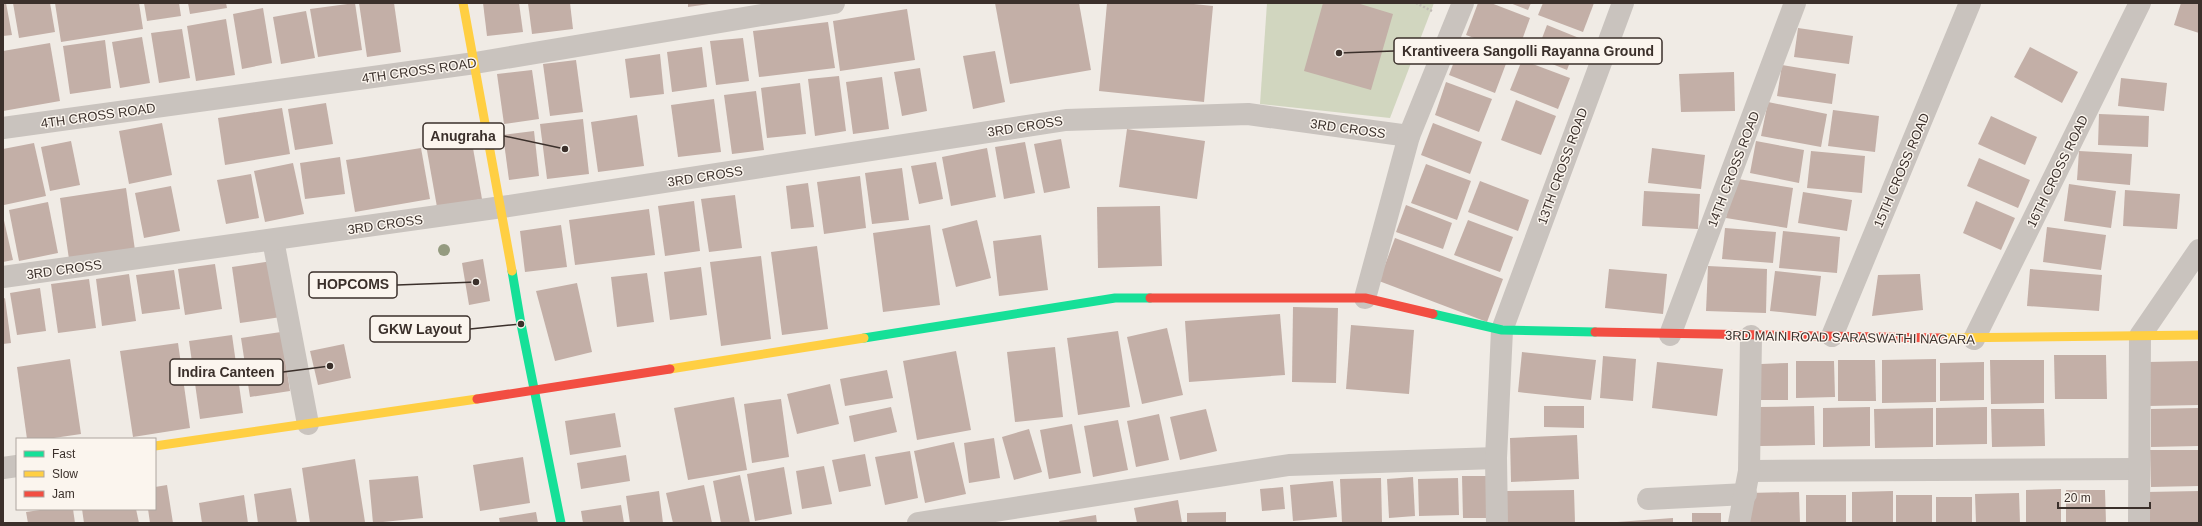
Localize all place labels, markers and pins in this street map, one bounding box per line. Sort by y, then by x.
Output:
callout: Krantiveera Sangolli Rayanna Ground [1394,38,1662,64]
callout: Anugraha [423,123,504,149]
callout: HOPCOMS [309,272,397,298]
callout: GKW Layout [370,316,470,342]
callout: Indira Canteen [170,359,283,385]

